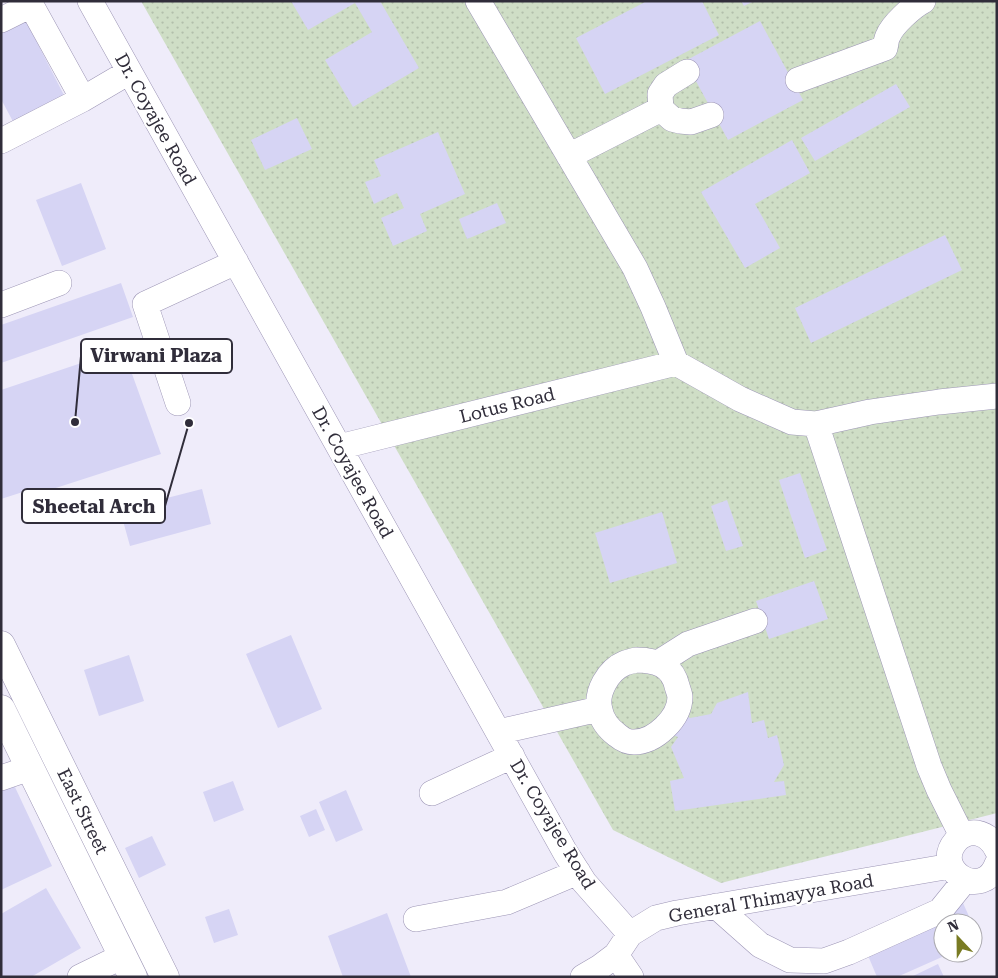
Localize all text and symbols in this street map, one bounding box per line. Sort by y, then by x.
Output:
street label: Dr. Coyajee Road [111,49,201,189]
callout: Virwani Plaza [81,339,232,373]
text: Virwani Plaza [90,344,222,367]
street label: Lotus Road [457,383,557,427]
street label: Dr. Coyajee Road [308,402,398,542]
callout: Sheetal Arch [22,489,165,523]
text: Sheetal Arch [33,495,156,518]
street label: Dr. Coyajee Road [506,755,600,893]
street label: East Street [53,765,113,858]
street label: General Thimayya Road [667,870,876,926]
north arrow [933,913,983,963]
text: N [945,916,961,935]

